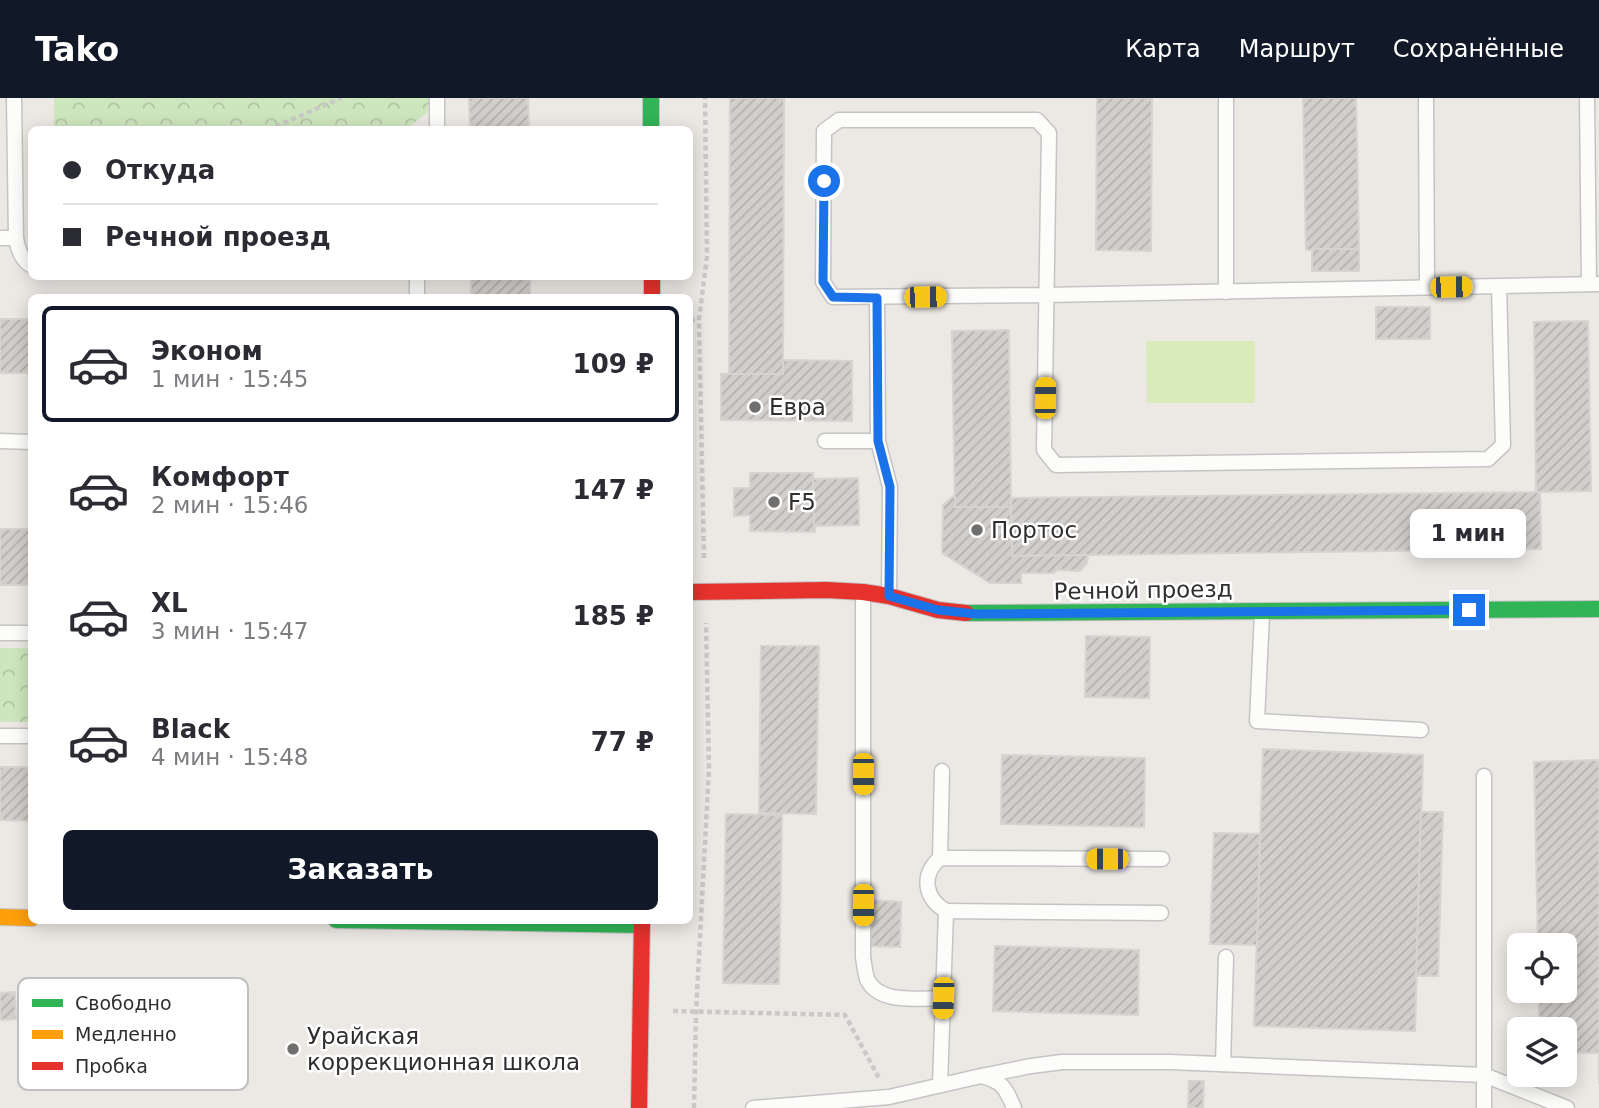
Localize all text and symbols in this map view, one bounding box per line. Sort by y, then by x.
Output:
text: Tako [35,30,119,69]
text: Карта [1125,35,1201,63]
text: Маршрут [1239,35,1355,63]
text: Сохранённые [1393,35,1564,63]
text: Откуда [105,155,215,185]
route start [808,165,840,197]
text: Речной проезд [105,222,331,252]
car [1430,276,1473,298]
car [904,286,947,308]
icon: car [67,333,130,396]
text: Эконом [151,336,263,366]
text: 109 ₽ [573,349,654,379]
text: 1 мин · 15:45 [151,366,309,392]
car [1035,377,1056,419]
place label: Евра [769,394,826,420]
marker: Евра [747,399,763,415]
icon: car [67,459,130,522]
text: Комфорт [151,462,289,492]
text: 147 ₽ [573,475,654,505]
place label: F5 [788,489,816,515]
text: 2 мин · 15:46 [151,492,309,518]
marker: F5 [766,494,782,510]
callout: 1 мин [1411,508,1527,558]
place label: Портос [991,517,1077,543]
text: 1 мин [1431,520,1505,546]
marker: Портос [969,522,985,538]
street label: Речной проезд [1053,575,1233,605]
icon: car [67,585,130,648]
text: XL [151,588,188,618]
route end [1453,594,1485,626]
text: 185 ₽ [573,601,654,631]
text: 3 мин · 15:47 [151,618,309,644]
icon: car [67,711,130,774]
text: Black [151,714,230,744]
text: 77 ₽ [591,727,654,757]
text: 4 мин · 15:48 [151,744,309,770]
car [853,753,874,795]
button: Заказать [63,830,658,910]
car [1087,849,1129,870]
car [853,884,874,926]
map controls [1507,933,1577,1087]
button: locate [1507,933,1577,1003]
car [932,977,955,1019]
legend [18,978,248,1090]
text: Свободно [75,992,172,1014]
button: layers [1507,1017,1577,1087]
text: Медленно [75,1023,177,1045]
place label: Урайская коррекционная школа [307,1023,580,1075]
marker: Урайская коррекционная школа [285,1041,301,1057]
text: Пробка [75,1055,148,1077]

